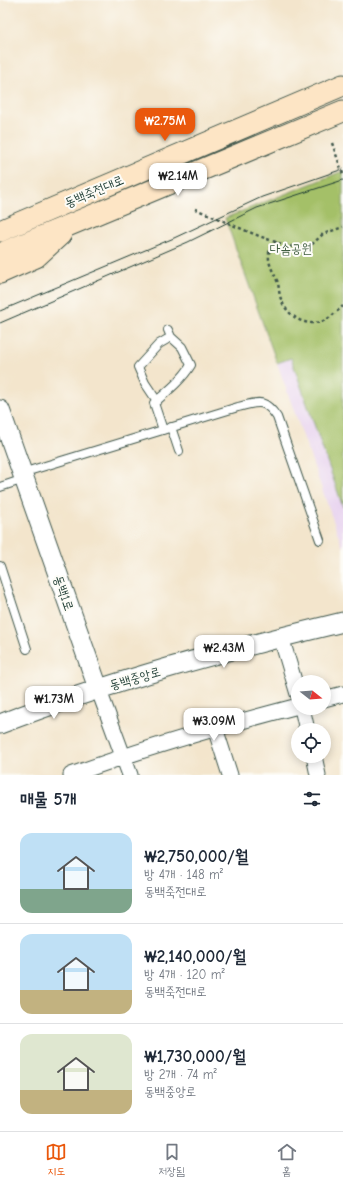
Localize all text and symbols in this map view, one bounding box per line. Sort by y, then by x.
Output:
pin: ₩2.75M [132,108,198,142]
text: ₩2.75M [144,113,186,128]
pin: ₩2.14M [145,163,211,197]
text: ₩2.14M [158,168,198,183]
street label: 동백죽전대로 [62,172,126,210]
park label: 다솜공원 [270,241,312,256]
street label: 동백1로 [51,573,77,613]
pin: ₩2.43M [191,635,257,669]
text: ₩2.43M [203,640,245,655]
street label: 동백중앙로 [108,664,162,692]
north arrow [291,675,331,715]
map controls [291,675,331,763]
pin: ₩1.73M [21,686,87,720]
text: ₩1.73M [34,691,74,706]
pin: ₩3.09M [181,708,247,742]
text: ₩3.09M [192,713,236,728]
button: locate [291,723,331,763]
icon: filters [301,788,323,810]
text: 매물 5개 [20,790,76,809]
text: ₩2,750,000/월 [144,847,248,866]
icon: home [52,849,100,897]
text: 방 4개 · 148 m² [144,867,223,882]
text: 동백죽전대로 [144,884,207,899]
text: ₩2,140,000/월 [144,947,246,966]
icon: home [52,950,100,998]
text: 방 4개 · 120 m² [144,967,225,982]
text: 동백죽전대로 [144,984,207,999]
text: ₩1,730,000/월 [144,1047,246,1066]
icon: home [52,1050,100,1098]
text: 방 2개 · 74 m² [144,1067,217,1082]
text: 동백중앙로 [144,1084,196,1099]
tab: 지도 [45,1141,67,1179]
tab: 저장됨 [158,1141,185,1179]
tab: 홈 [276,1141,298,1179]

